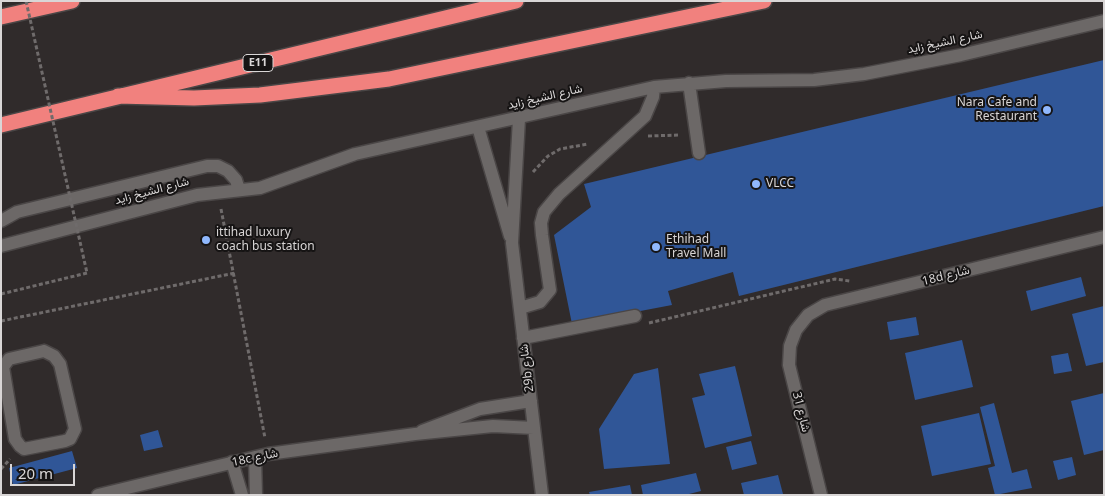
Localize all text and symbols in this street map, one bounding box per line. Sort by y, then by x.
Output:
street label: شارع الشيخ زايد [906,27,984,57]
road number: E11 [243,54,273,72]
street label: شارع الشيخ زايد [506,81,584,113]
place label: Nara Cafe and Restaurant [957,96,1037,124]
marker: Nara Cafe and Restaurant [1041,104,1053,116]
street label: شارع الشيخ زايد [113,174,191,208]
place label: VLCC [766,177,794,191]
marker: VLCC [750,178,762,190]
place label: ittihad luxury coach bus station [216,226,315,254]
place label: Ethihad Travel Mall [666,233,726,261]
marker: ittihad luxury coach bus station [200,234,212,246]
marker: Ethihad Travel Mall [650,241,662,253]
street label: 18d شارع [921,263,971,289]
street label: 29b شارع [517,343,537,393]
street label: شارع 31 [789,390,813,434]
street label: 18c شارع [231,446,279,470]
scale bar [12,454,78,486]
text: 20 m [18,463,53,483]

